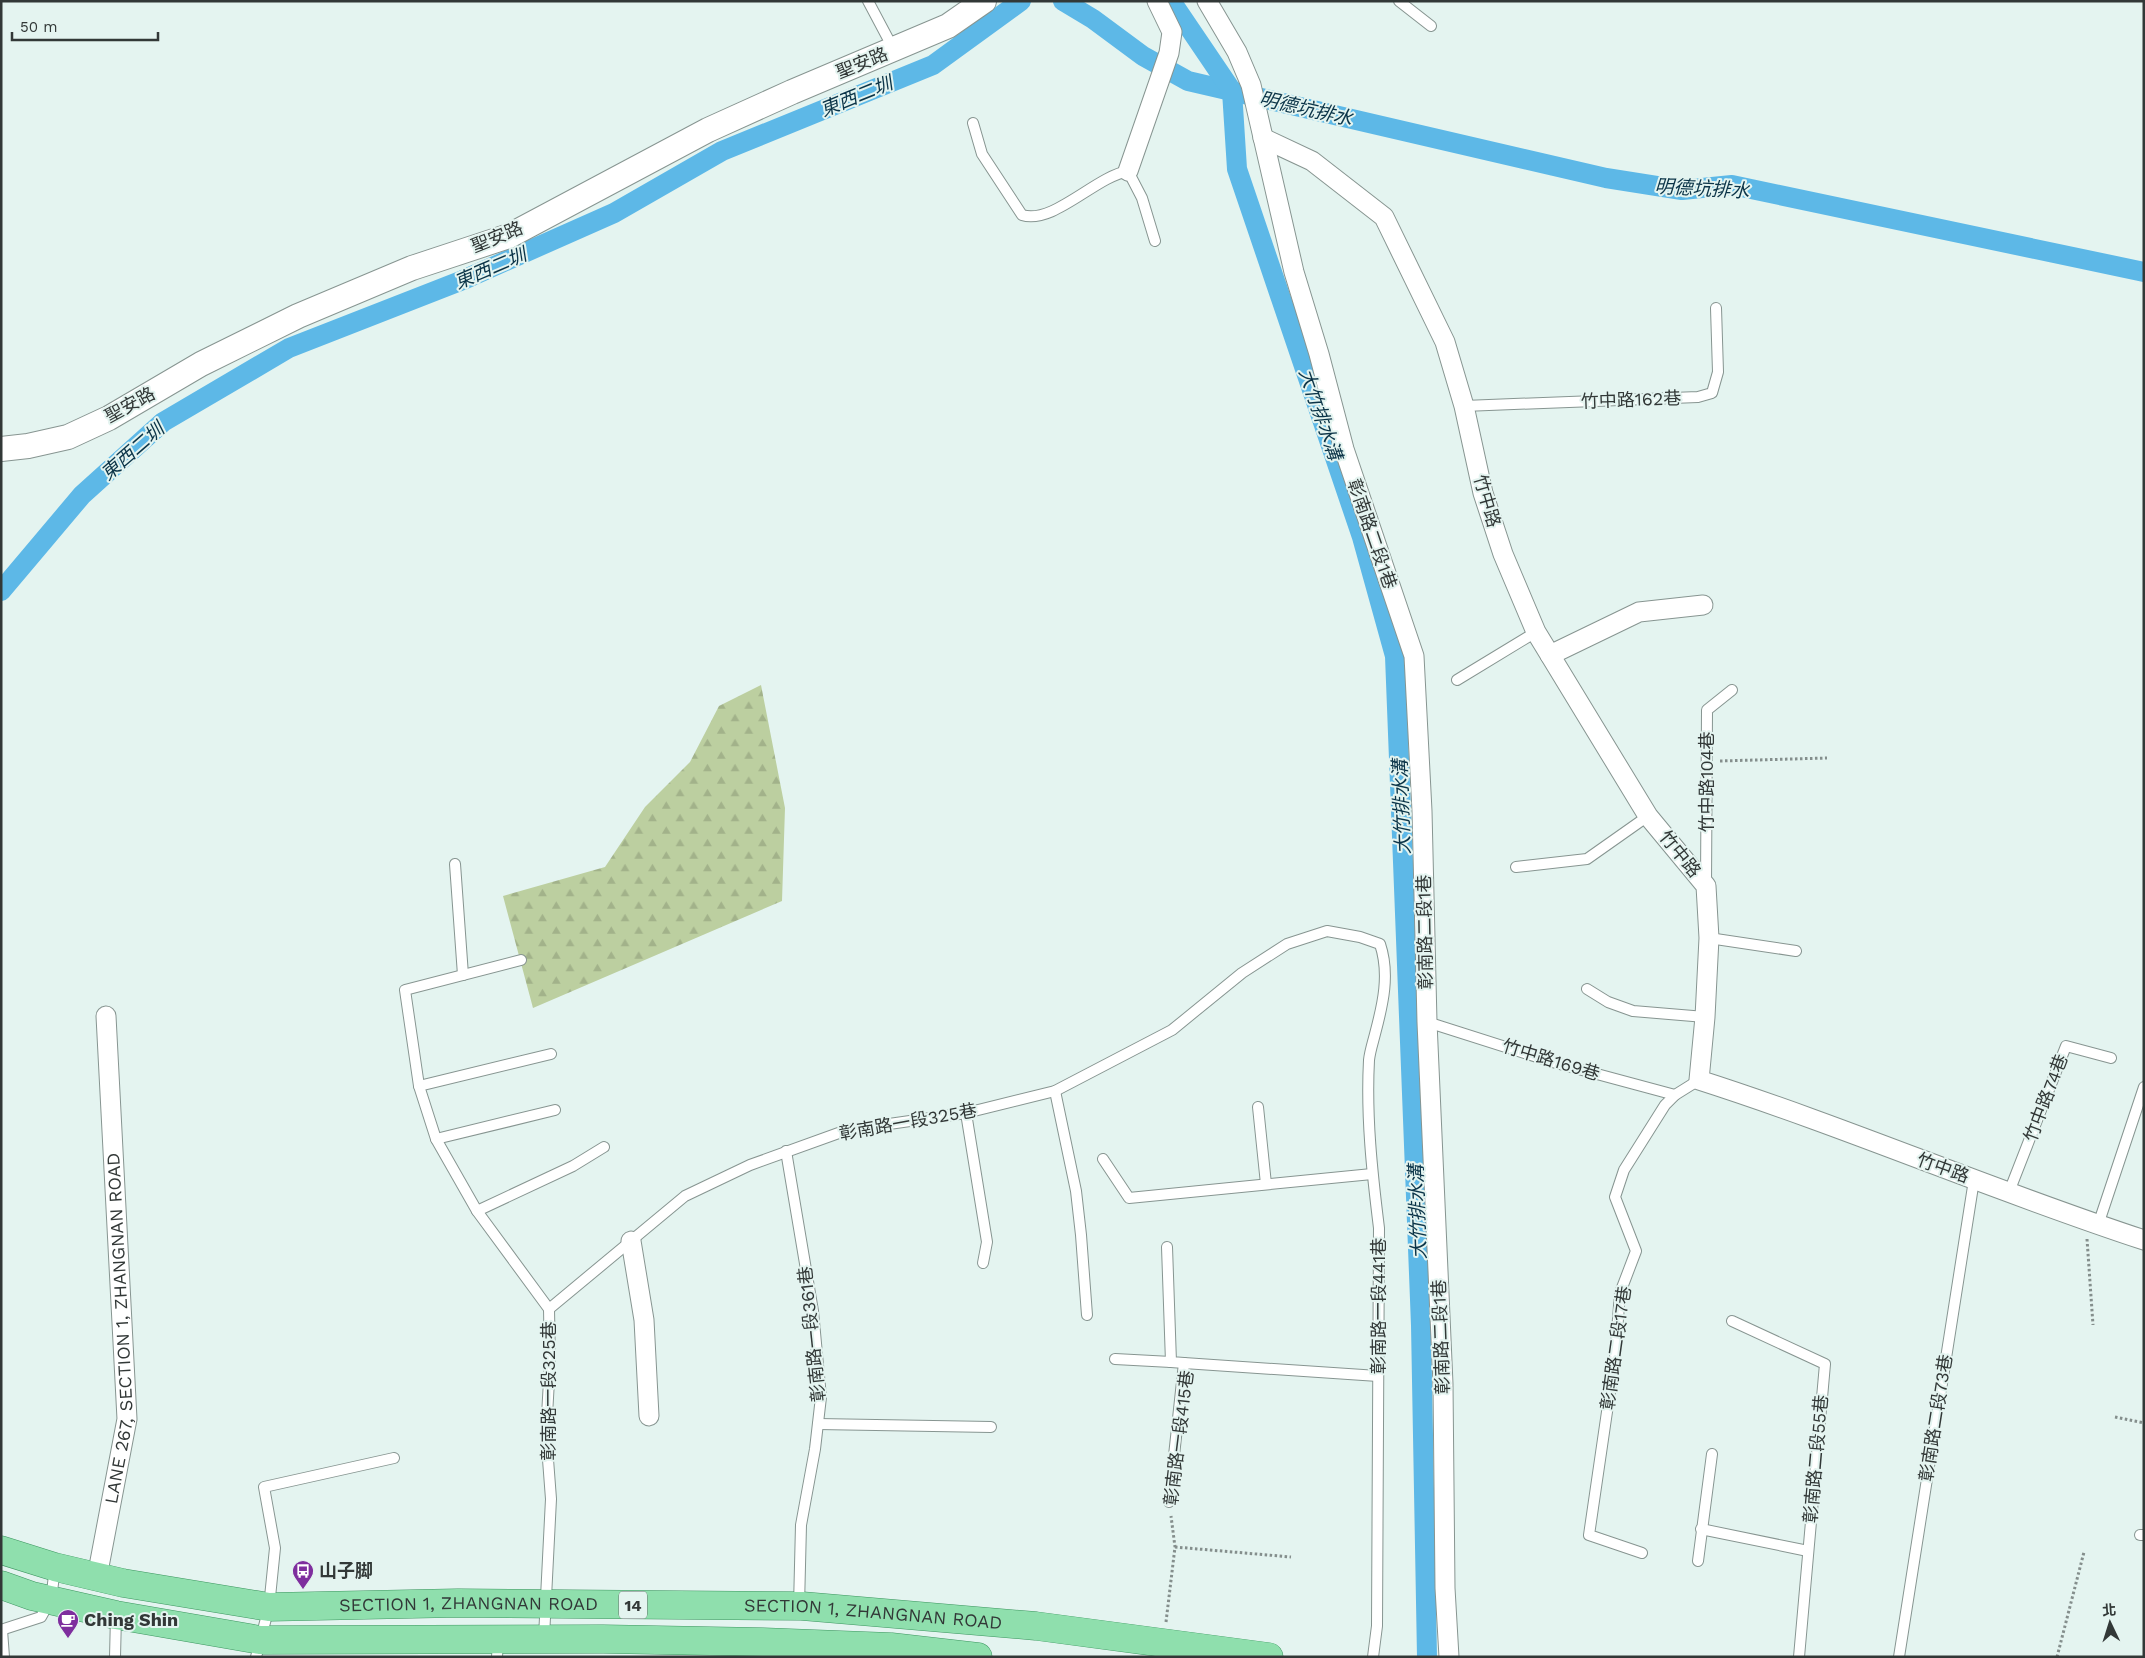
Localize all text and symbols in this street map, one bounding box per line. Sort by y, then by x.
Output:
scale bar [12,10,159,42]
text: 50 m [20,18,57,36]
street label: 聖安路 [833,43,891,82]
water label: 東西二圳 [817,70,899,121]
water label: 明德坑排水 [1257,87,1356,131]
water label: 明德坑排水 [1654,175,1751,203]
street label: 聖安路 [468,217,526,256]
water label: 東西二圳 [451,242,532,294]
water label: 大竹排水溝 [1294,365,1348,466]
street label: 聖安路 [101,382,158,427]
street label: 竹中路162巷 [1580,387,1682,412]
water label: 東西二圳 [96,416,171,485]
street label: 竹中路 [1470,472,1505,530]
street label: 彰南路二段1巷 [1344,476,1401,592]
street label: 竹中路104巷 [1696,731,1717,833]
water label: 大竹排水溝 [1388,756,1415,855]
street label: 竹中路 [1655,826,1706,881]
street label: 彰南路二段1巷 [1413,874,1436,990]
street label: 竹中路169巷 [1500,1035,1603,1084]
street label: 竹中路74巷 [2019,1051,2072,1144]
street label: 彰南路一段325巷 [837,1099,978,1144]
street label: 竹中路 [1914,1148,1972,1187]
street label: LANE 267, SECTION 1, ZHANGNAN ROAD [100,1152,137,1506]
water label: 大竹排水溝 [1404,1161,1431,1260]
street label: 彰南路一段441巷 [1368,1238,1389,1374]
street label: 彰南路一段361巷 [794,1265,829,1403]
street label: 彰南路二段1巷 [1428,1279,1453,1395]
street label: 彰南路二段17巷 [1596,1285,1635,1411]
street label: 彰南路一段325巷 [538,1321,559,1461]
street label: 彰南路二段73巷 [1915,1353,1956,1483]
street label: 彰南路一段415巷 [1160,1369,1197,1507]
street label: 彰南路二段55巷 [1799,1394,1832,1524]
bus stop icon: 山子脚 [291,1559,315,1590]
place label: 山子脚 [319,1560,373,1581]
street label: SECTION 1, ZHANGNAN ROAD [339,1592,598,1616]
road number: 14 [619,1592,647,1618]
street label: SECTION 1, ZHANGNAN ROAD [744,1594,1003,1633]
north arrow [2085,1598,2135,1648]
text: 北 [2102,1602,2117,1619]
cafe icon: Ching Shin [56,1608,80,1639]
place label: Ching Shin [84,1609,178,1630]

